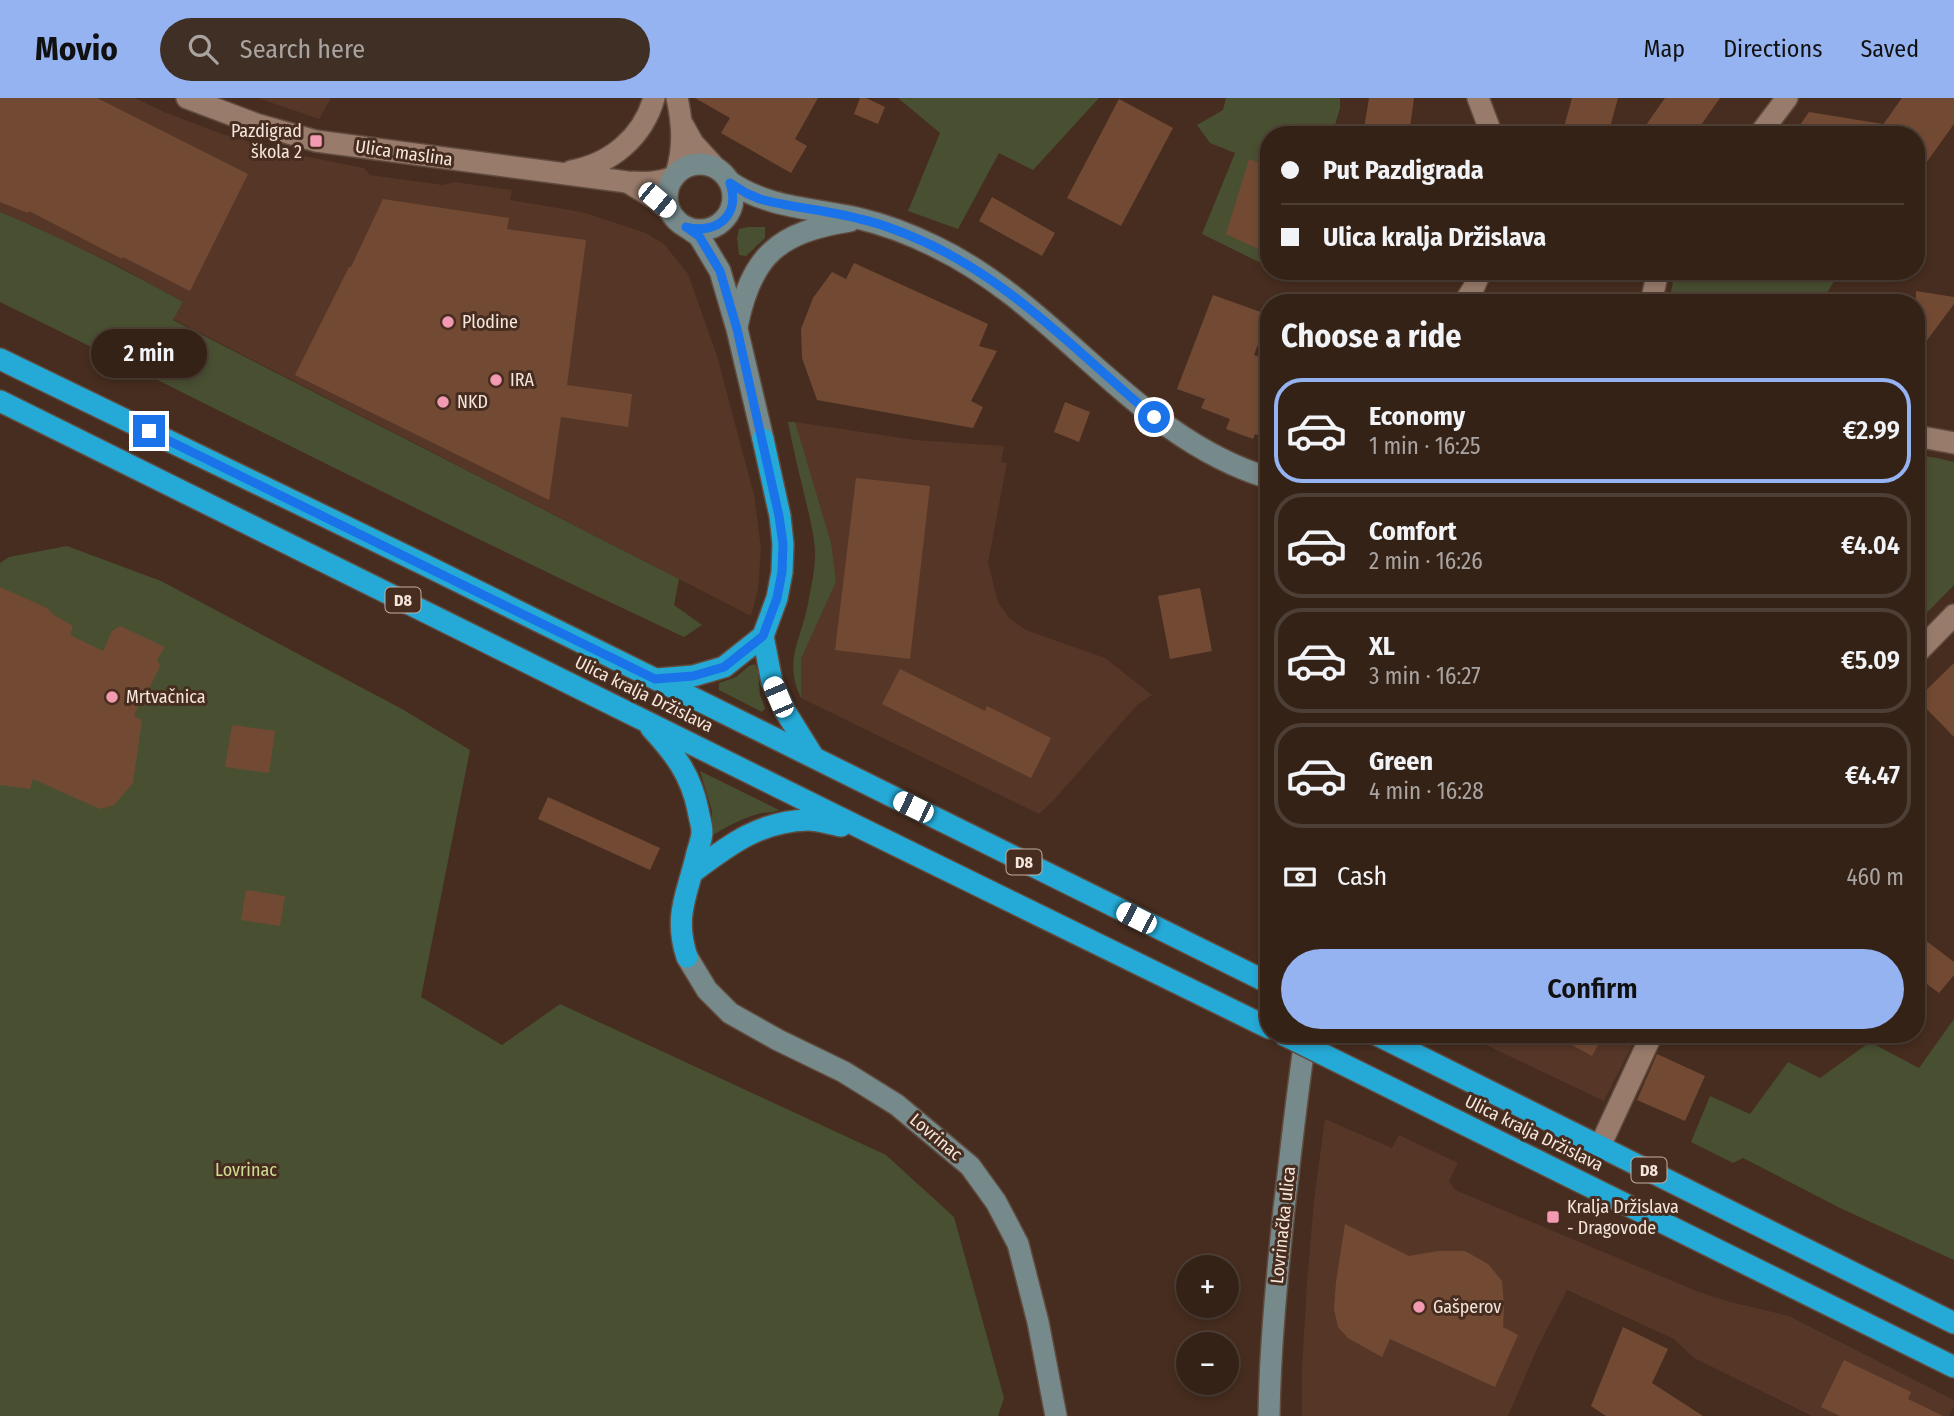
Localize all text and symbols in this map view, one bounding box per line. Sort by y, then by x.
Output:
search box [160,18,650,81]
text: Movio [35,29,118,69]
icon: search [184,30,222,68]
text: Search here [240,34,365,65]
text: Map [1644,35,1685,63]
text: Directions [1723,35,1822,63]
text: Saved [1860,35,1919,63]
place label: Pazdigrad škola 2 [231,120,302,163]
marker: Pazdigrad škola 2 [308,133,324,149]
street label: Ulica maslina [354,135,454,171]
text: Put Pazdigrada [1323,155,1484,186]
car [635,178,680,222]
text: Ulica kralja Držislava [1323,222,1546,253]
place label: Plodine [462,311,518,333]
marker: Plodine [440,314,456,330]
text: Choose a ride [1281,317,1462,355]
callout: 2 min [91,330,207,378]
text: 2 min [123,339,175,367]
place label: IRA [510,369,535,391]
marker: IRA [488,372,504,388]
place label: NKD [457,391,488,413]
marker: NKD [435,394,451,410]
icon: car [1285,399,1348,462]
route start [1138,401,1170,433]
text: Economy [1369,401,1465,432]
route end [133,415,165,447]
text: €2.99 [1843,415,1900,446]
text: 1 min · 16:25 [1369,432,1481,460]
icon: car [1285,514,1348,577]
text: Comfort [1369,516,1457,547]
text: €4.04 [1841,530,1900,561]
text: 2 min · 16:26 [1369,547,1483,575]
road number: D8 [386,587,420,612]
icon: car [1285,629,1348,692]
text: XL [1369,631,1395,662]
text: €5.09 [1841,645,1900,676]
street label: Ulica kralja Držislava [571,651,717,737]
text: 3 min · 16:27 [1369,662,1481,690]
car [761,674,796,720]
place label: Mrtvačnica [126,686,206,708]
marker: Mrtvačnica [104,689,120,705]
icon: car [1285,744,1348,807]
text: Green [1369,746,1433,777]
text: €4.47 [1845,760,1900,791]
text: 4 min · 16:28 [1369,777,1484,805]
car [890,788,937,826]
road number: D8 [1006,849,1042,874]
icon: cash [1281,858,1319,896]
text: Cash [1337,861,1387,892]
text: 460 m [1846,863,1904,891]
car [1113,899,1160,937]
button: Confirm [1281,949,1904,1029]
street label: Ulica kralja Držislava [1461,1090,1607,1176]
street label: Lovrinac [905,1109,967,1165]
road number: D8 [1632,1158,1666,1182]
park label: Lovrinac [215,1159,277,1181]
street label: Lovrinačka ulica [1266,1165,1300,1285]
place label: Kralja Držislava - Dragovode [1567,1196,1679,1239]
marker: Kralja Držislava - Dragovode [1545,1209,1561,1225]
map controls [1176,1255,1239,1395]
button: + [1176,1255,1239,1318]
place label: Gašperov [1433,1296,1501,1318]
marker: Gašperov [1411,1299,1427,1315]
button: − [1176,1332,1239,1395]

